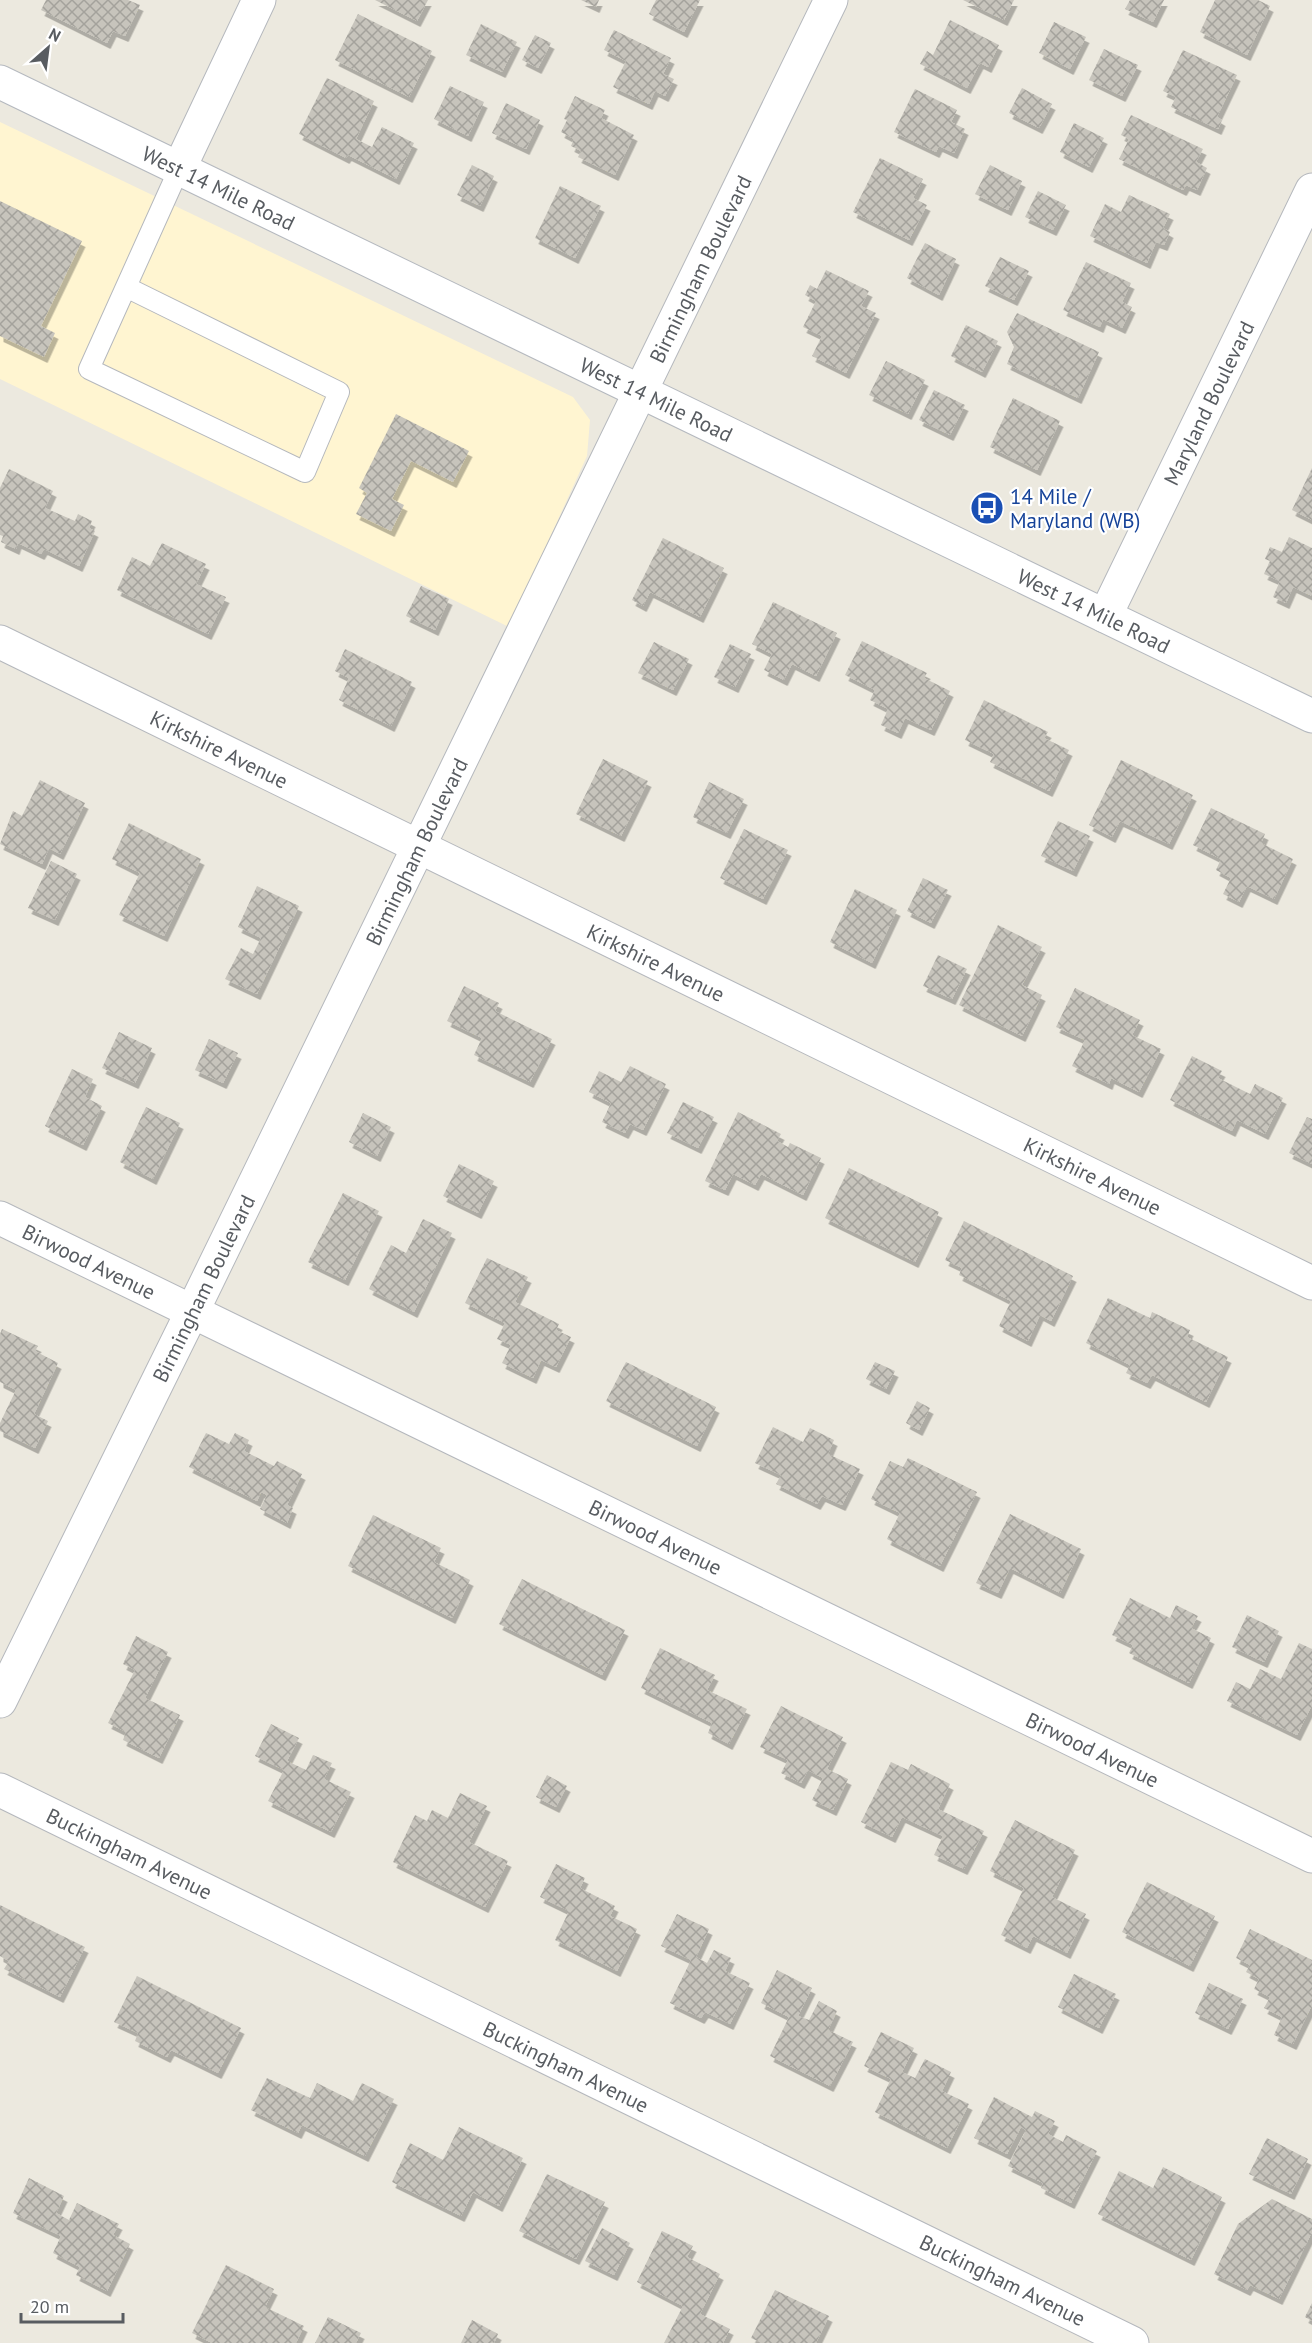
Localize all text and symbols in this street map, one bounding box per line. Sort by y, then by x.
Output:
north arrow [18,18,78,78]
text: N [46,23,64,46]
street label: West 14 Mile Road [138,139,300,236]
street label: Birmingham Boulevard [643,171,757,367]
street label: Maryland Boulevard [1157,316,1260,489]
street label: West 14 Mile Road [576,351,737,448]
place label: 14 Mile / Maryland (WB) [1010,483,1140,534]
bus stop icon: 14 Mile / Maryland (WB) [969,490,1005,526]
street label: West 14 Mile Road [1013,562,1175,659]
street label: Kirkshire Avenue [146,704,293,794]
street label: Birmingham Boulevard [359,753,473,950]
street label: Kirkshire Avenue [583,917,729,1008]
street label: Kirkshire Avenue [1019,1131,1166,1221]
street label: Birmingham Boulevard [146,1190,261,1387]
street label: Birwood Avenue [18,1218,160,1305]
street label: Birwood Avenue [585,1493,727,1581]
street label: Birwood Avenue [1022,1706,1164,1793]
street label: Buckingham Avenue [42,1801,217,1905]
street label: Buckingham Avenue [479,2015,653,2118]
street label: Buckingham Avenue [915,2228,1090,2332]
scale bar [21,2286,123,2324]
text: 20 m [30,2295,69,2318]

